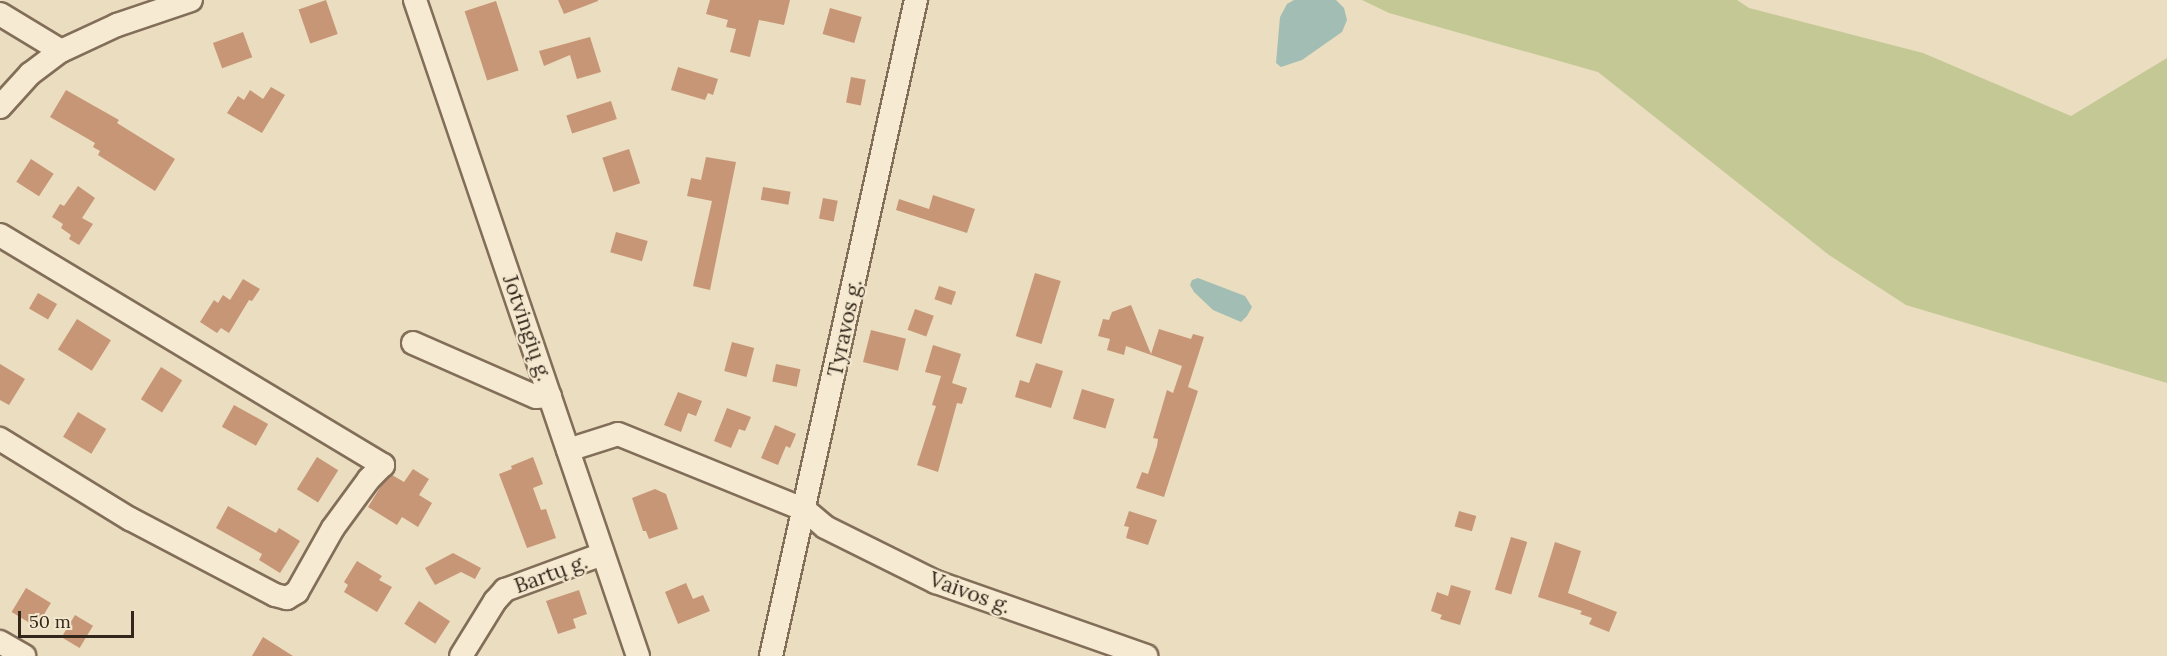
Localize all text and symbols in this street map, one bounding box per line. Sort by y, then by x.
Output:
street label: Jotvingių g. [497,272,557,384]
street label: Tyravos g. [822,277,868,379]
street label: Bartų g. [511,549,591,599]
street label: Vaivos g. [926,567,1014,619]
scale bar [21,599,136,637]
text: 50 m [29,610,71,633]

